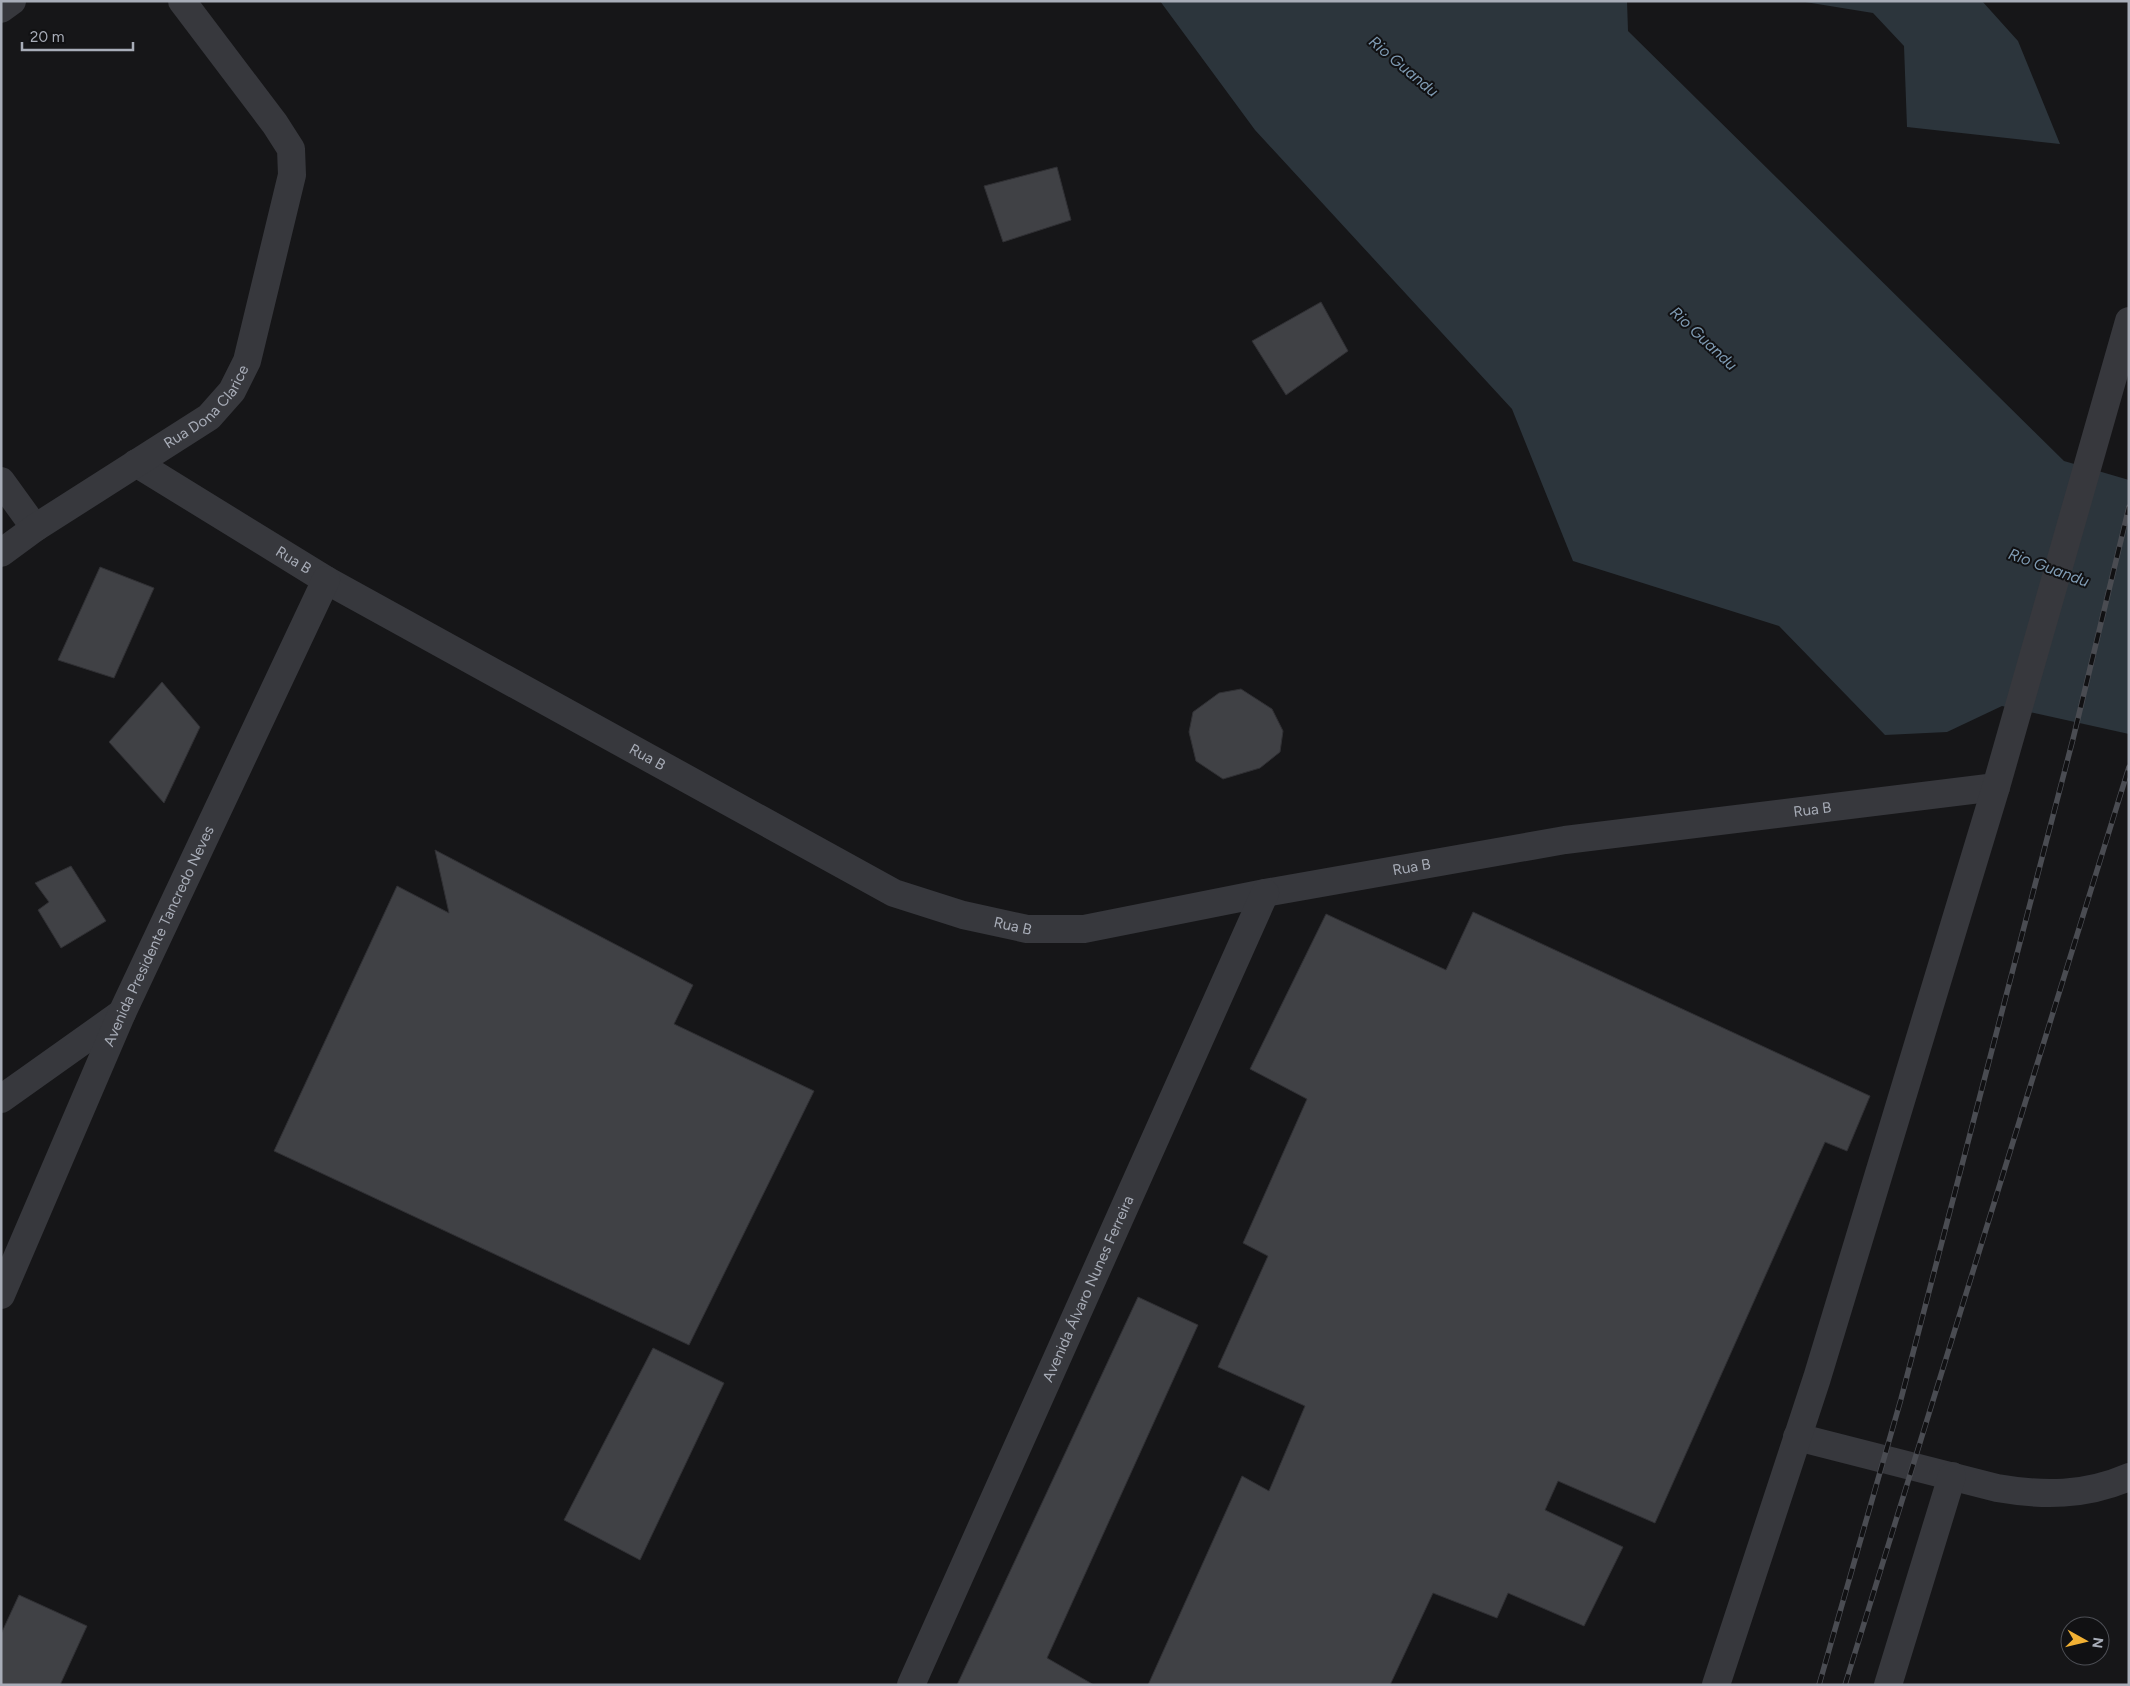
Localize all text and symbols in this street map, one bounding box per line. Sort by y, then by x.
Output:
scale bar [22,20,134,52]
text: 20 m [30,28,64,46]
water label: Rio Guandu [1365,32,1442,101]
water label: Rio Guandu [1666,303,1741,374]
street label: Rua Dona Clarice [160,362,253,452]
street label: Rua B [272,542,315,578]
water label: Rio Guandu [2006,544,2092,591]
street label: Rua B [626,740,668,774]
street label: Rua B [1792,798,1832,821]
street label: Avenida Presidente Tancredo Neves [100,823,218,1049]
street label: Rua B [1391,855,1432,879]
street label: Rua B [992,913,1033,939]
street label: Avenida Álvaro Nunes Ferreira [1039,1193,1138,1385]
north arrow [2060,1616,2110,1666]
text: N [2088,1636,2107,1649]

